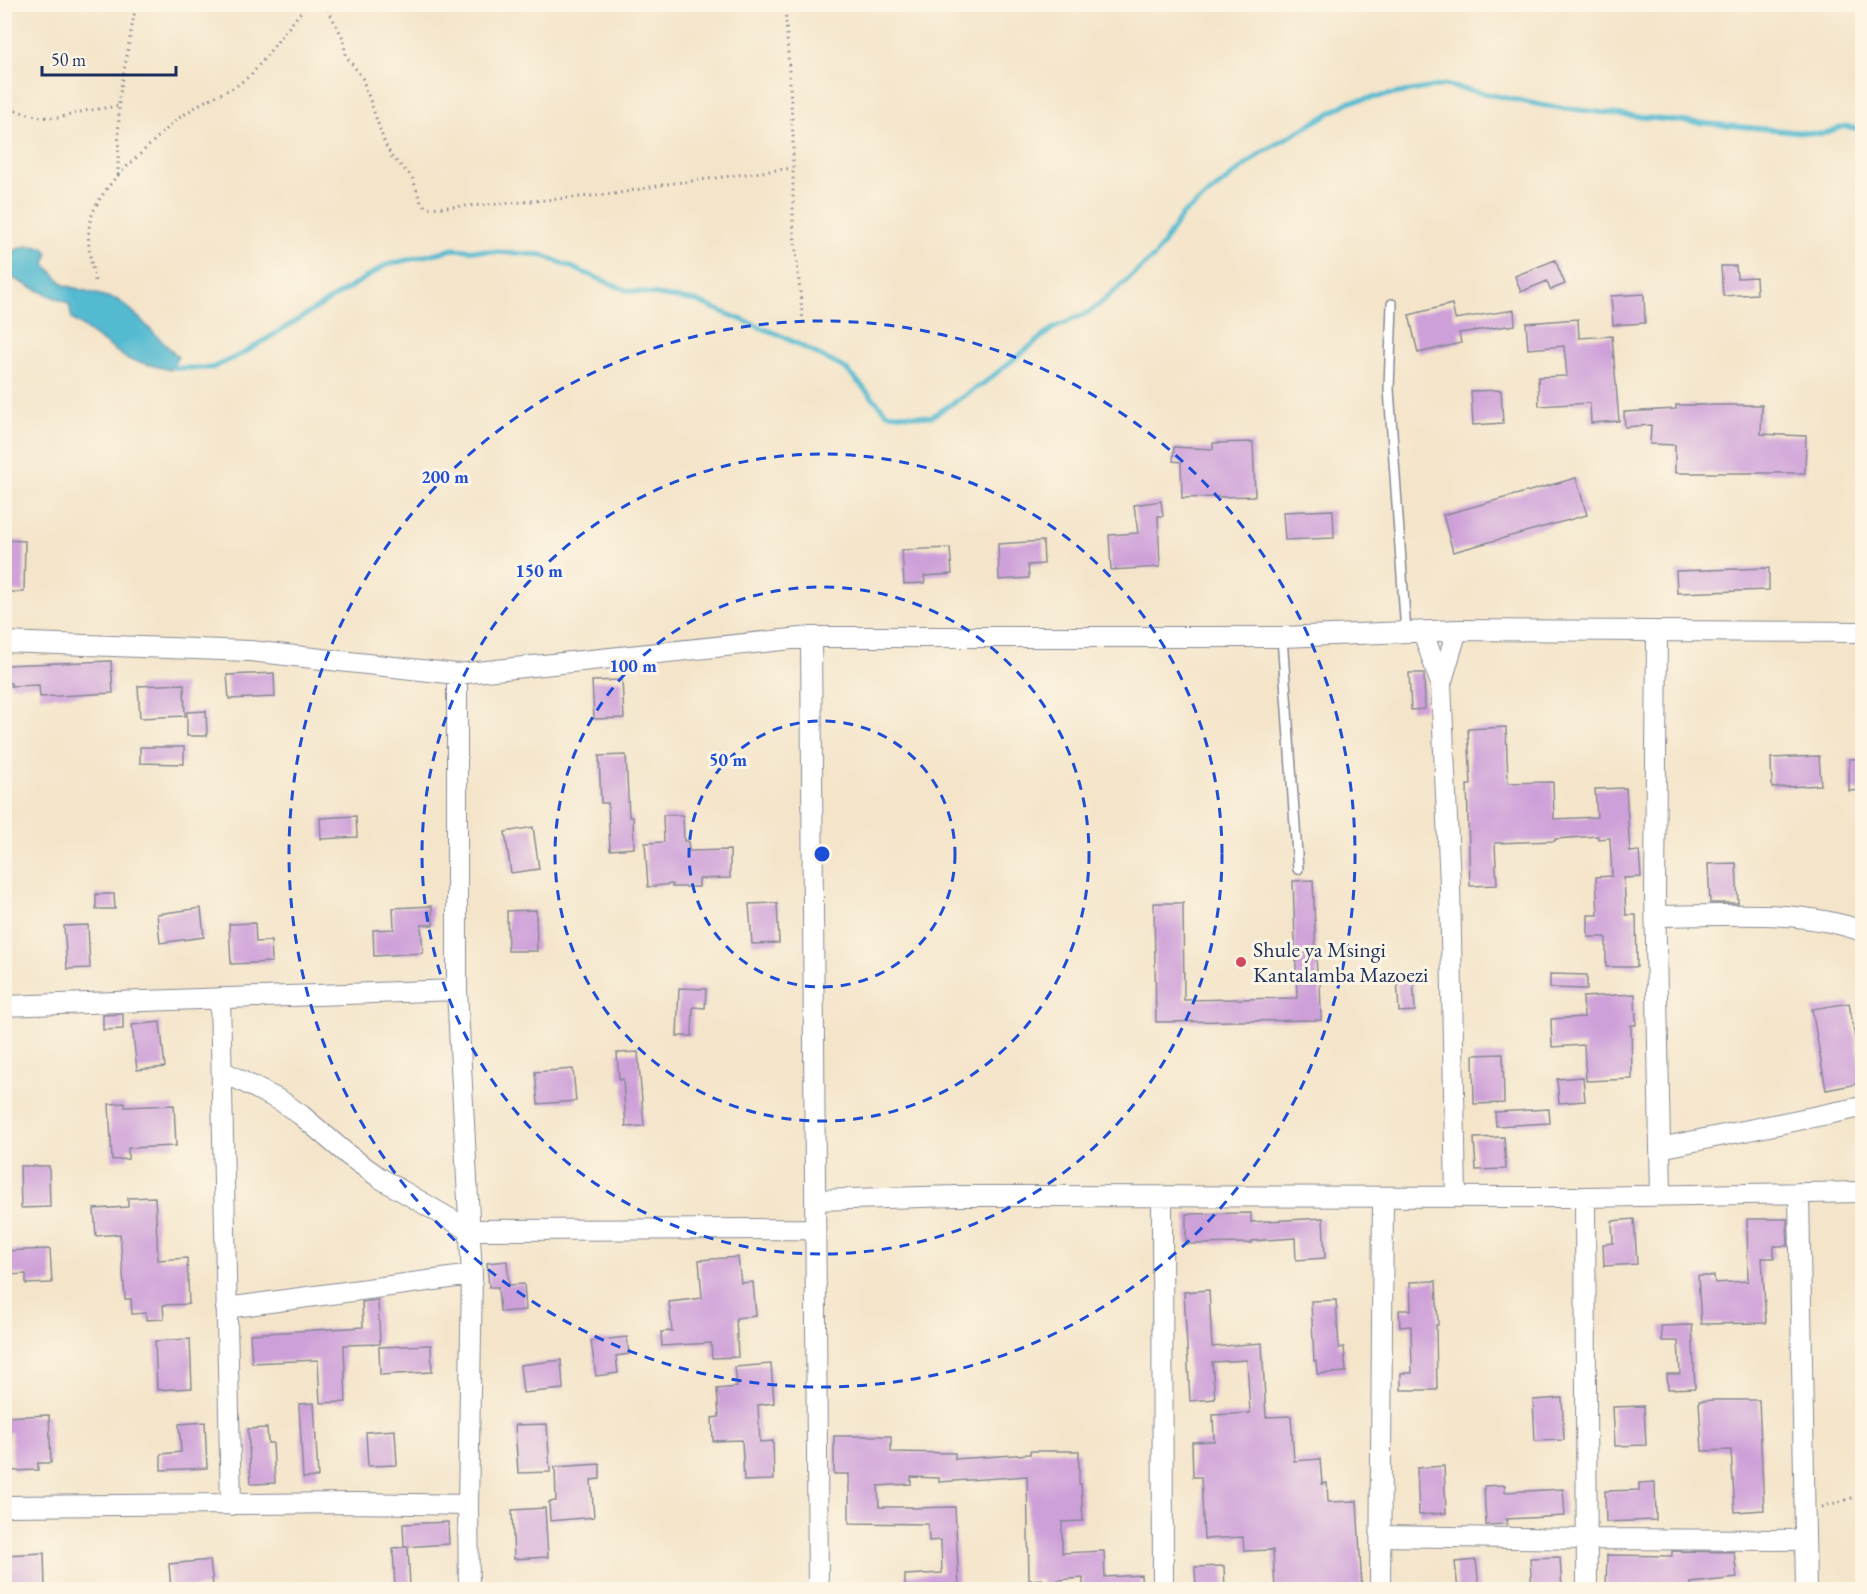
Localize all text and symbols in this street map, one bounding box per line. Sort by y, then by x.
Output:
scale bar [42,39,176,77]
text: 50 m [51,48,86,71]
text: 200 m [421,465,469,488]
text: 150 m [515,559,563,582]
text: 100 m [609,654,657,677]
text: 50 m [709,748,747,771]
centre of rings [812,844,832,864]
place label: Shule ya Msingi Kantalamba Mazoezi [1253,935,1428,989]
marker: Shule ya Msingi Kantalamba Mazoezi [1234,955,1248,969]

